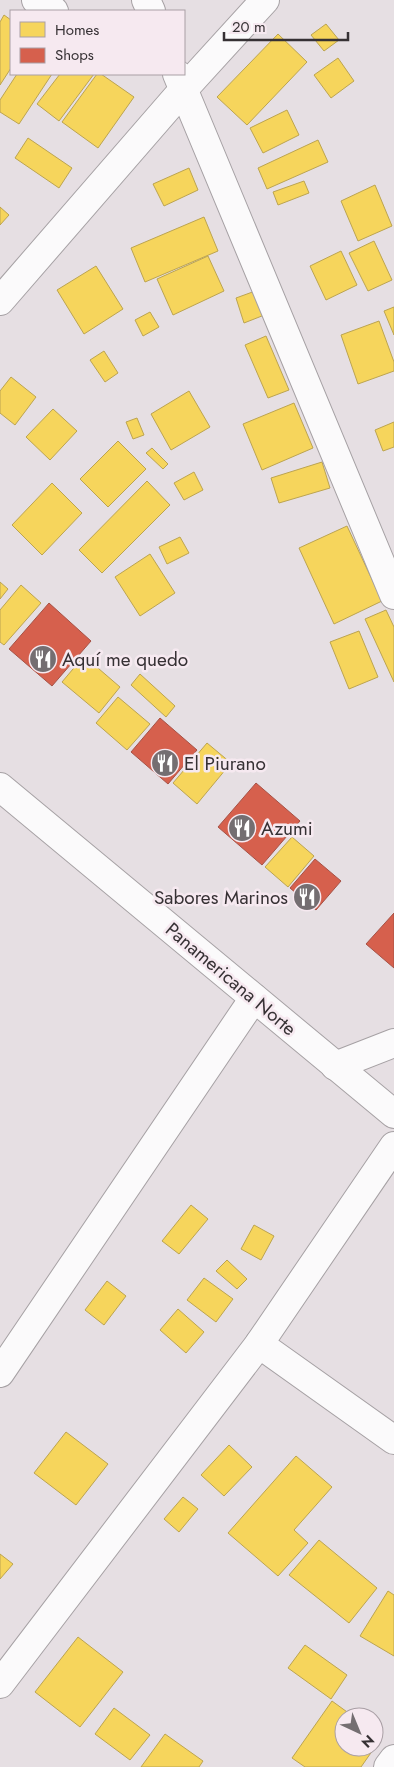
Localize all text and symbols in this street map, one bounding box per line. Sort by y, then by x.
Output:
legend [10,10,185,75]
scale bar [224,10,348,42]
text: 20 m [232,16,266,38]
text: Homes [55,19,99,41]
text: Shops [55,44,94,66]
restaurant icon: Aquí me quedo [28,644,58,674]
place label: Aquí me quedo [62,646,188,673]
restaurant icon: El Piurano [150,748,180,778]
place label: El Piurano [184,750,266,777]
restaurant icon: Azumi [227,813,257,843]
place label: Azumi [261,815,313,842]
restaurant icon: Sabores Marinos [292,882,322,912]
place label: Sabores Marinos [154,884,288,911]
street label: Panamericana Norte [160,916,302,1042]
north arrow [334,1707,384,1757]
text: N [357,1730,379,1752]

